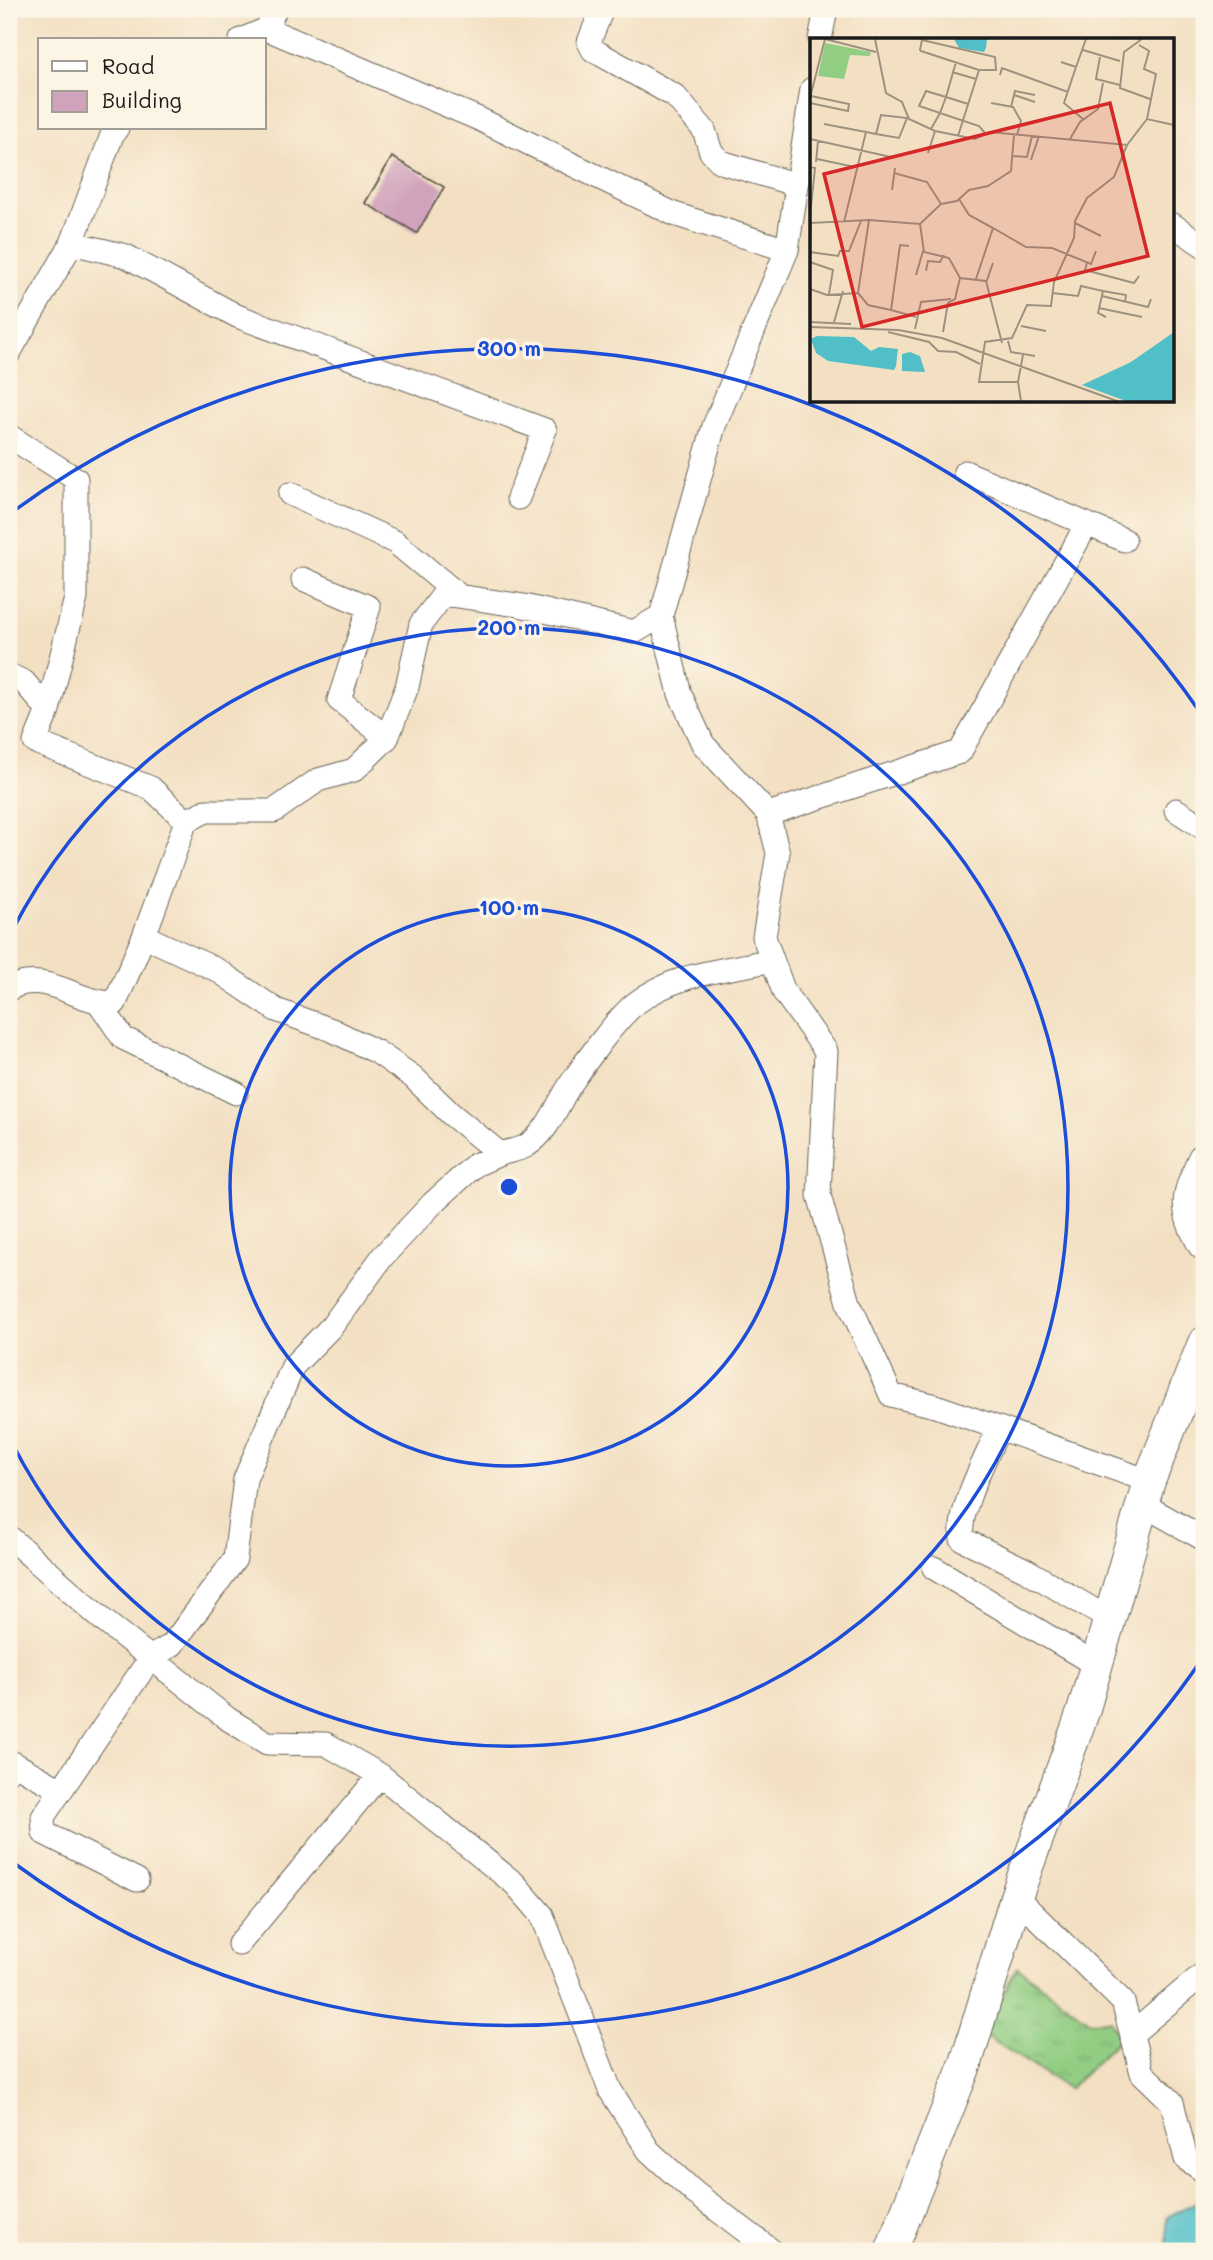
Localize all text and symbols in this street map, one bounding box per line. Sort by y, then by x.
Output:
legend [38,38,266,130]
inset map [810,38,1174,402]
text: Road [102,52,154,79]
text: Building [102,86,182,113]
text: 300 m [477,334,541,361]
text: 200 m [478,613,540,640]
text: 100 m [479,893,539,920]
centre of rings [497,1175,521,1199]

